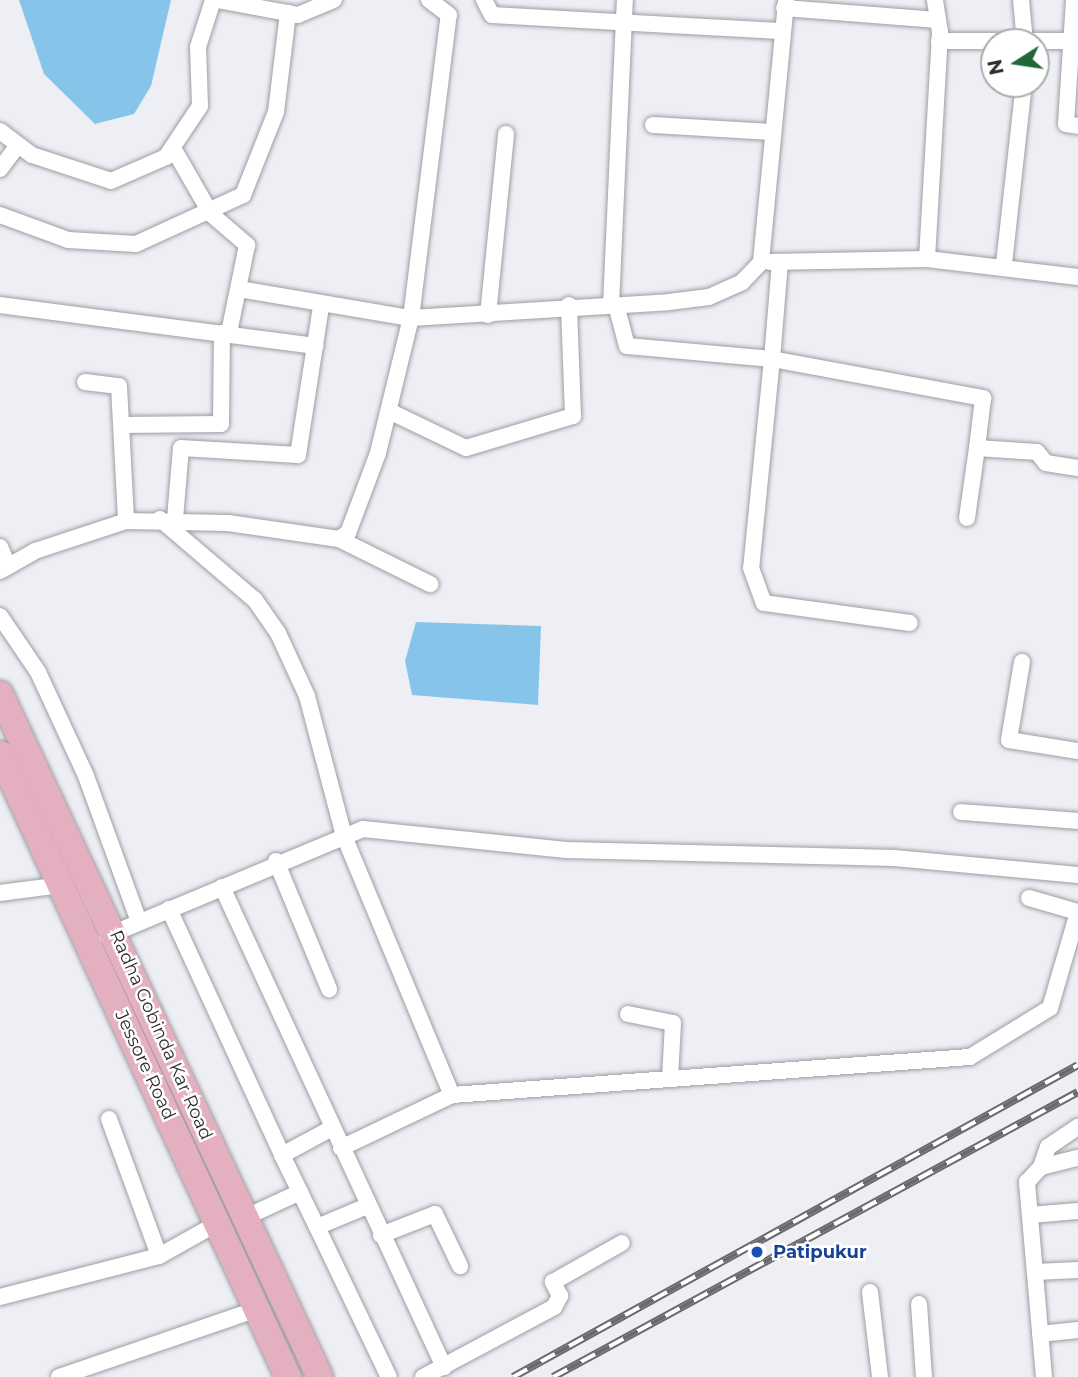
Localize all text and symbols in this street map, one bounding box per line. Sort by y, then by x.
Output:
north arrow [980,28,1050,98]
text: N [983,57,1009,77]
street label: Radha Gobinda Kar Road [105,927,217,1143]
street label: Jessore Road [110,1007,180,1123]
place label: Patipukur [773,1241,867,1263]
marker: Patipukur [747,1242,767,1262]

